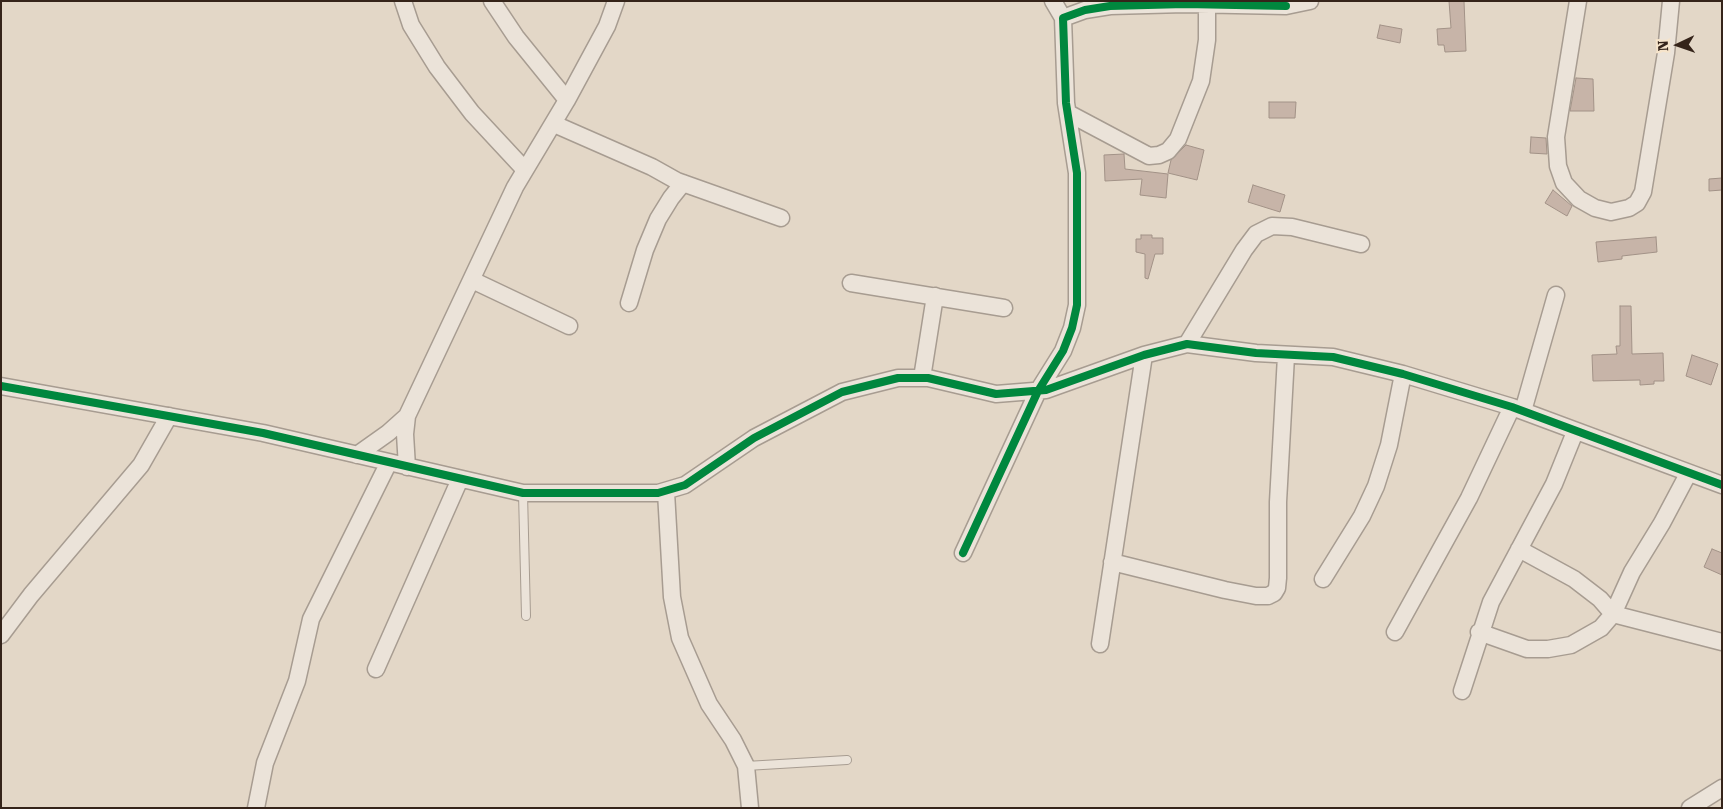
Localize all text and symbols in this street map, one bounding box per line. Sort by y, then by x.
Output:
north arrow [1653,20,1703,70]
text: N [1655,40,1671,52]

